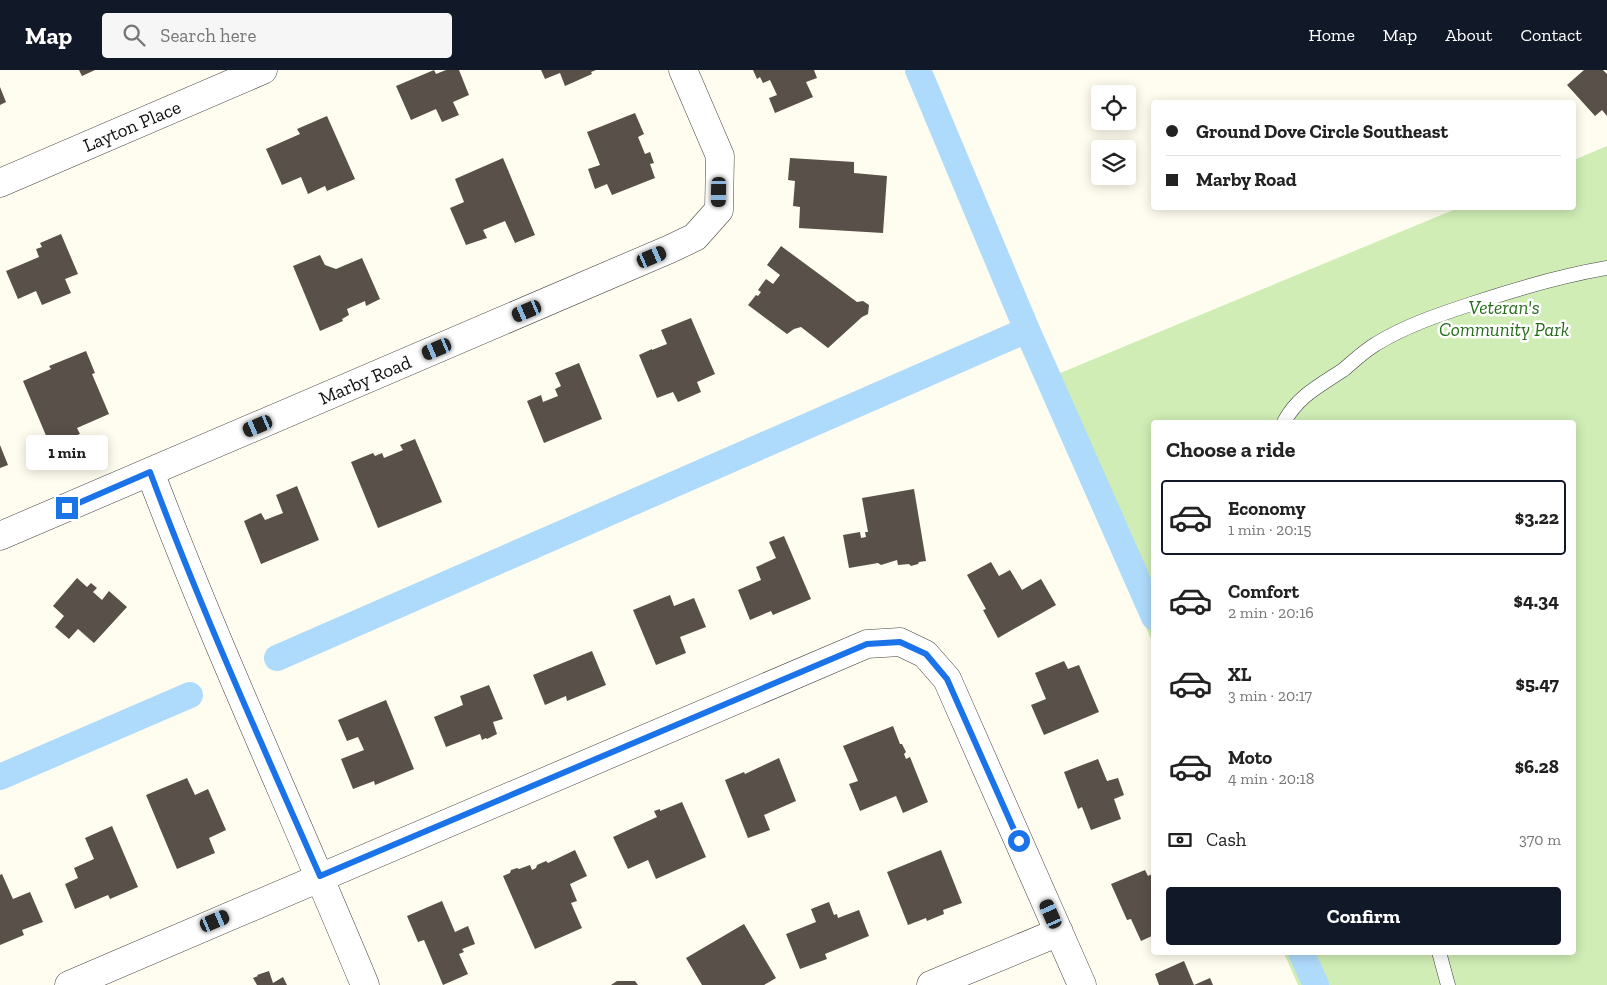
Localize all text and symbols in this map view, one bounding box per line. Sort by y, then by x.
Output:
search box [102,13,452,58]
text: Map [25,21,72,50]
icon: search [120,21,148,49]
text: Search here [160,24,257,47]
text: Home [1308,24,1355,46]
text: Map [1383,24,1417,46]
text: About [1445,24,1492,46]
text: Contact [1520,24,1582,46]
map controls [1091,85,1136,185]
button: locate [1091,85,1136,130]
street label: Layton Place [80,95,184,157]
text: Ground Dove Circle Southeast [1196,120,1448,143]
button: layers [1091,140,1136,185]
text: Marby Road [1196,168,1297,191]
car [711,177,726,207]
car [635,244,668,270]
park label: Veteran's Community Park [1439,296,1569,341]
car [510,298,543,324]
car [420,336,453,362]
street label: Marby Road [315,350,415,410]
car [241,413,274,439]
callout: 1 min [26,436,108,470]
text: Choose a ride [1166,436,1296,463]
text: 1 min [48,443,86,462]
icon: car [1168,495,1213,540]
route end [56,497,78,519]
text: Economy [1228,497,1306,520]
text: $3.22 [1515,506,1559,529]
text: 1 min · 20:15 [1228,520,1311,539]
icon: car [1168,578,1213,623]
text: Comfort [1228,580,1299,603]
text: $4.34 [1514,589,1559,612]
text: 2 min · 20:16 [1228,603,1314,622]
icon: car [1168,661,1213,706]
text: XL [1228,663,1251,686]
text: $5.47 [1516,672,1559,695]
text: 3 min · 20:17 [1228,686,1312,705]
icon: car [1168,744,1213,789]
text: Moto [1228,746,1272,769]
text: $6.28 [1515,755,1559,778]
text: 4 min · 20:18 [1228,769,1314,788]
icon: cash [1166,826,1194,854]
text: Cash [1206,828,1246,851]
route start [1008,830,1030,852]
text: 370 m [1519,830,1561,849]
button: Confirm [1166,887,1561,945]
car [1038,897,1063,931]
car [198,908,231,934]

